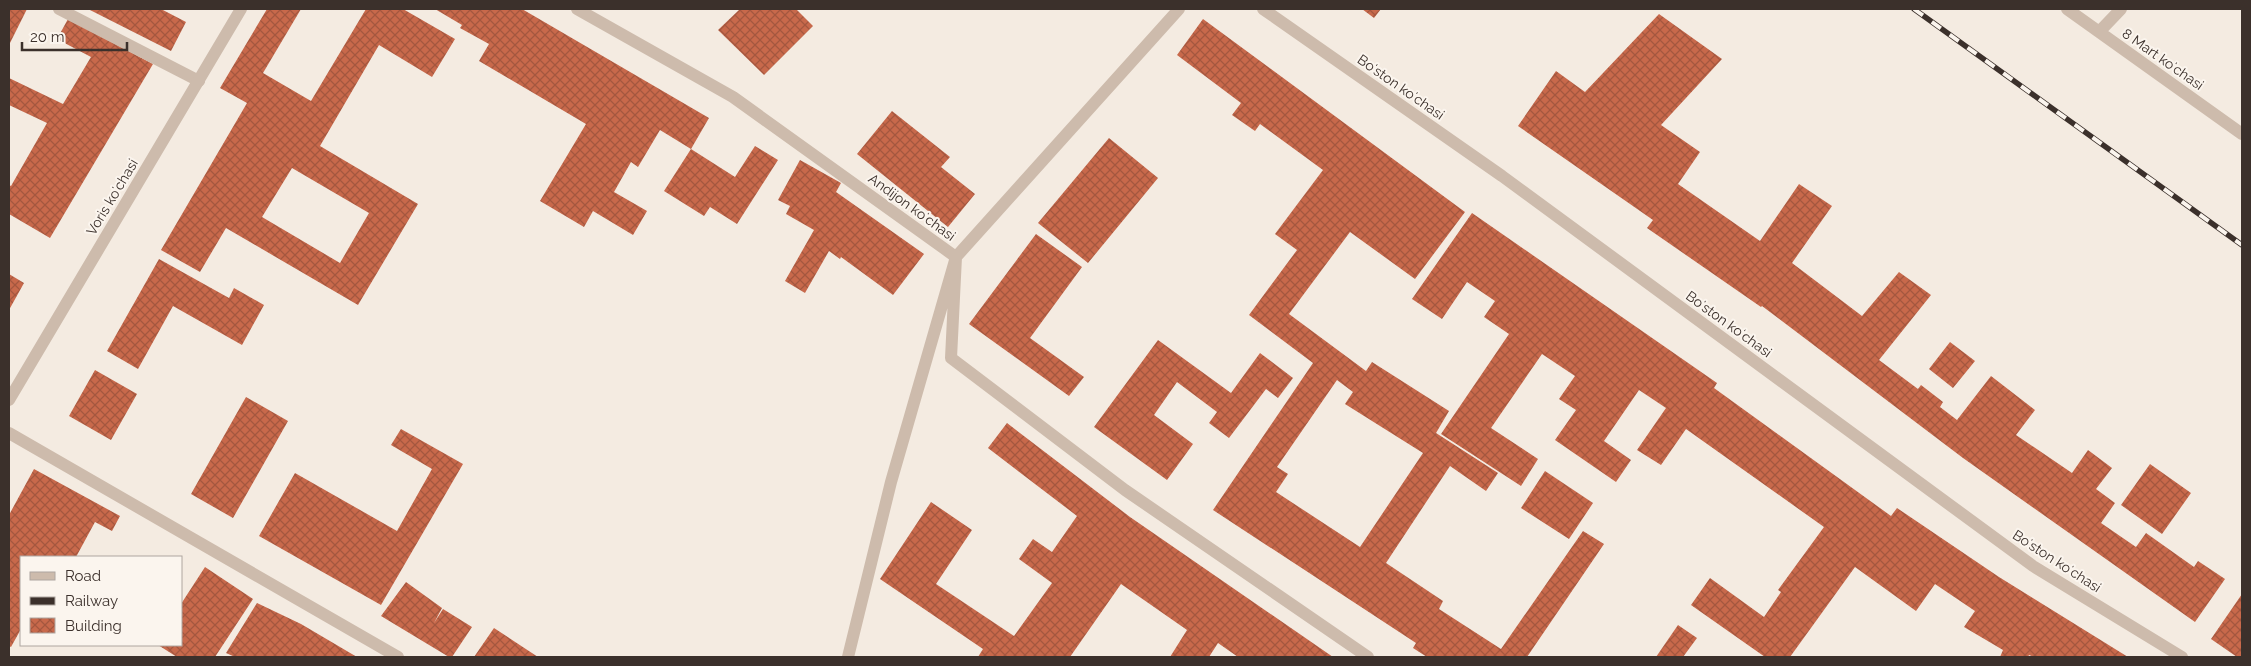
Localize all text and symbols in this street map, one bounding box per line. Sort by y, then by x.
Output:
scale bar [22,20,128,52]
street label: 8 Mart koʻchasi [2119,25,2207,93]
text: 20 m [30,28,65,46]
street label: Boʻston koʻchasi [1355,51,1447,123]
street label: Voris koʻchasi [83,156,141,238]
street label: Andijon koʻchasi [865,170,959,244]
street label: Boʻston koʻchasi [1683,288,1775,360]
street label: Boʻston koʻchasi [2010,527,2104,595]
legend [20,556,182,646]
text: Road [65,567,101,585]
text: Railway [65,592,118,610]
text: Building [65,617,122,635]

